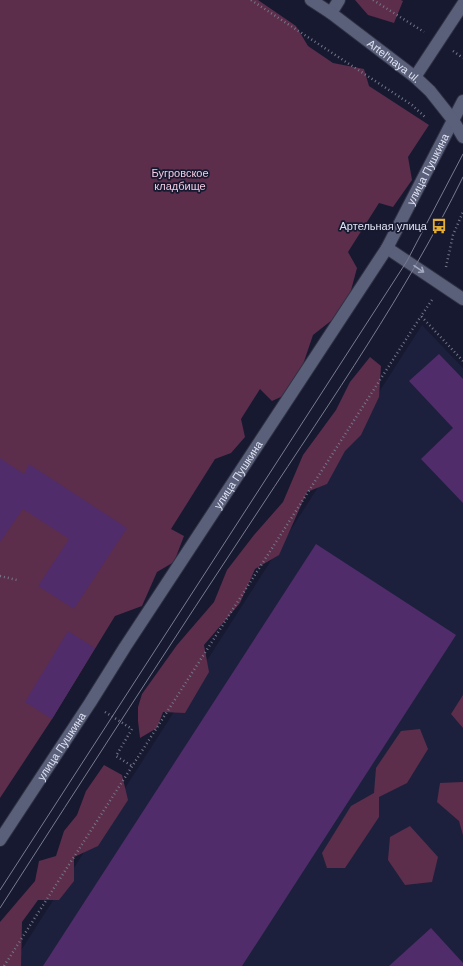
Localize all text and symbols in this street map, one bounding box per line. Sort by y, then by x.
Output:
street label: Artel'naya ul. [365,37,423,85]
street label: улица Пушкина [404,131,452,207]
park label: Бугровское кладбище [151,167,209,192]
bus stop icon: Артельная улица [430,217,448,235]
place label: Артельная улица [340,220,428,232]
one-way arrow [414,265,425,273]
street label: улица Пушкина [211,438,265,511]
street label: улица Пушкина [35,709,89,783]

